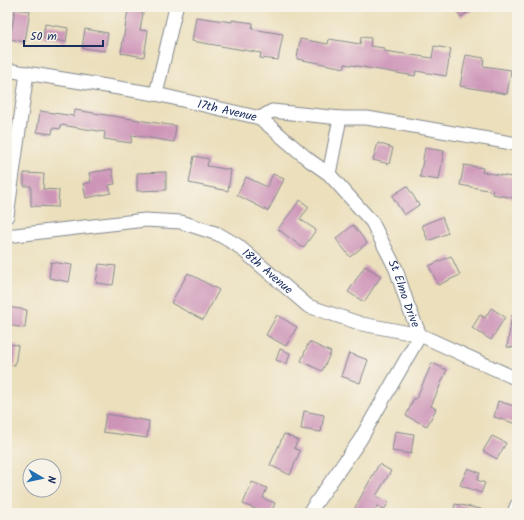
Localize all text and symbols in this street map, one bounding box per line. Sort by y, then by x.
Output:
scale bar [24,22,103,48]
text: 50 m [30,27,57,46]
street label: 17th Avenue [195,95,259,127]
street label: 18th Avenue [237,244,297,299]
street label: St Elmo Drive [383,256,425,331]
north arrow [22,458,62,498]
text: N [41,475,60,484]

